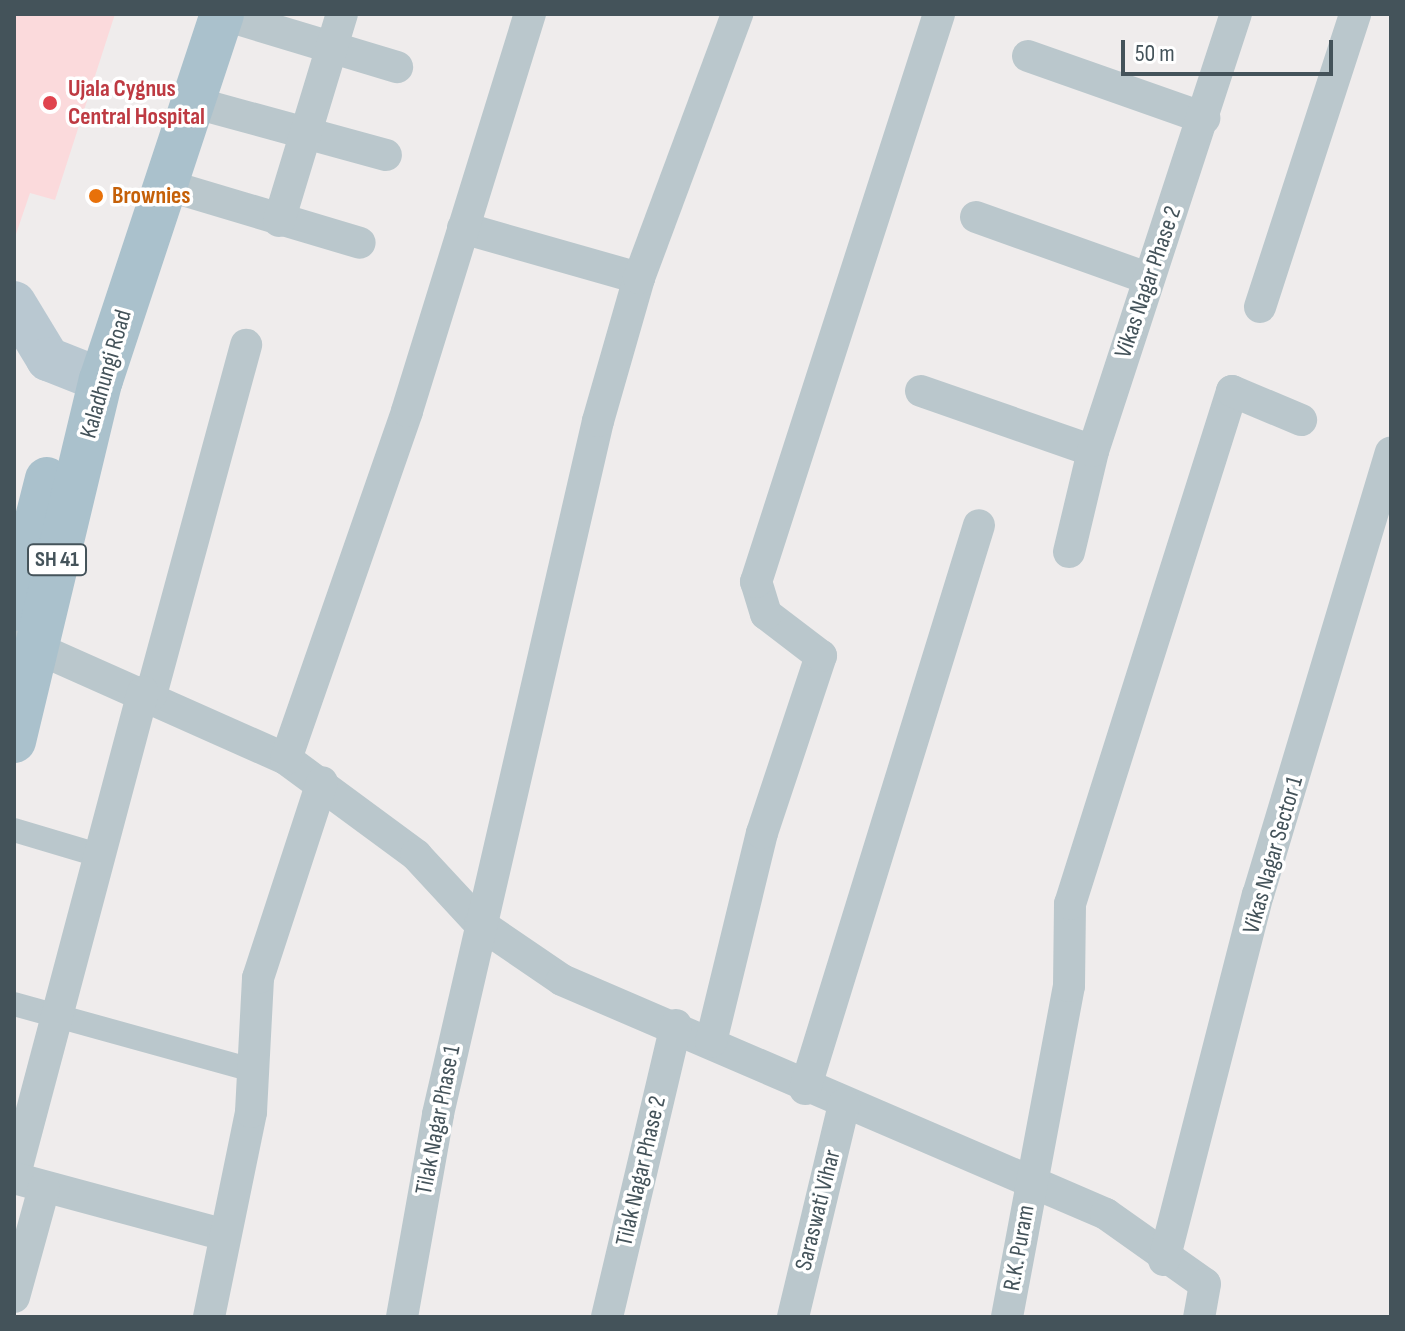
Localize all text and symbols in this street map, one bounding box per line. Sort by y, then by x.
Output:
scale bar [1125,24,1337,74]
text: 50 m [1135,39,1175,68]
place label: Ujala Cygnus Central Hospital [68,75,205,131]
marker: Ujala Cygnus Central Hospital [39,92,61,114]
place label: Brownies [112,182,190,210]
marker: Brownies [87,187,105,205]
street label: Vikas Nagar Phase 2 [1109,202,1187,362]
street label: Kaladhungi Road [74,307,138,441]
road number: SH 41 [27,542,87,578]
street label: Vikas Nagar Sector 1 [1237,773,1309,937]
street label: Tilak Nagar Phase 1 [409,1043,467,1197]
street label: Tilak Nagar Phase 2 [610,1093,672,1249]
street label: Saraswati Vihar [789,1147,847,1273]
street label: R.K. Puram [997,1203,1041,1293]

